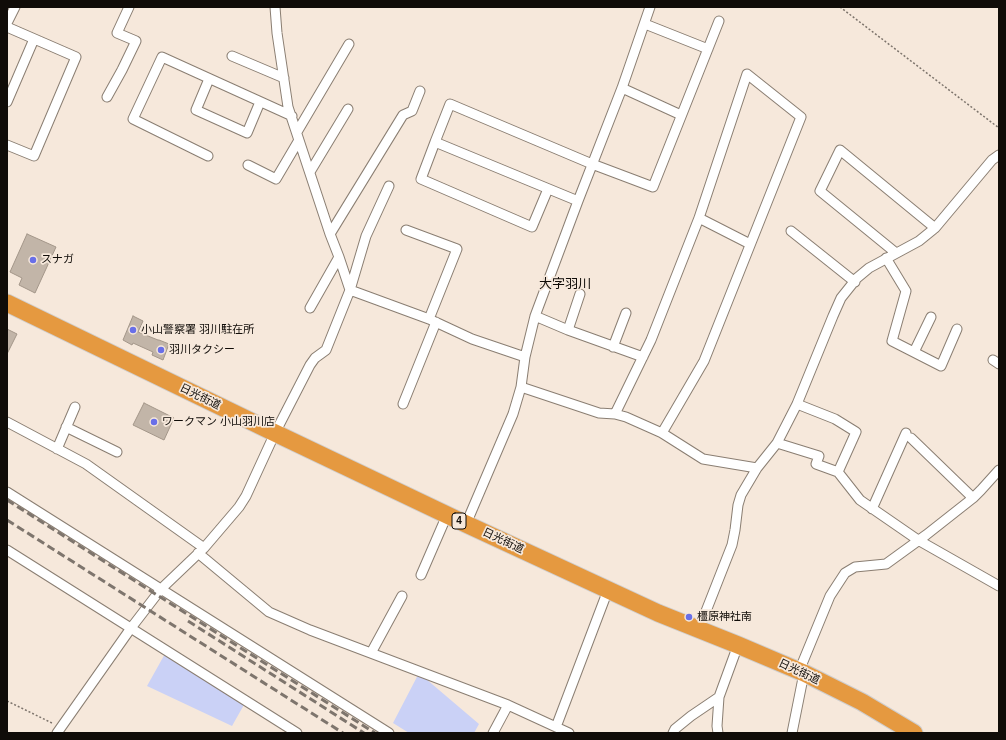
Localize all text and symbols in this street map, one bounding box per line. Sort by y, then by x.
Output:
place label: スナガ [41,253,74,267]
marker: スナガ [28,255,38,265]
district label: 大字羽川 [539,276,591,292]
place label: 小山警察署 羽川駐在所 [141,323,254,337]
marker: 小山警察署 羽川駐在所 [128,325,138,335]
place label: 羽川タクシー [169,343,235,357]
marker: 羽川タクシー [156,345,166,355]
street label: 日光街道 [177,381,223,413]
place label: ワークマン 小山羽川店 [162,415,275,429]
marker: ワークマン 小山羽川店 [149,417,159,427]
road number: 4 [452,513,466,529]
street label: 日光街道 [480,526,526,556]
place label: 橿原神社南 [697,610,752,624]
marker: 橿原神社南 [684,612,694,622]
street label: 日光街道 [776,657,822,687]

